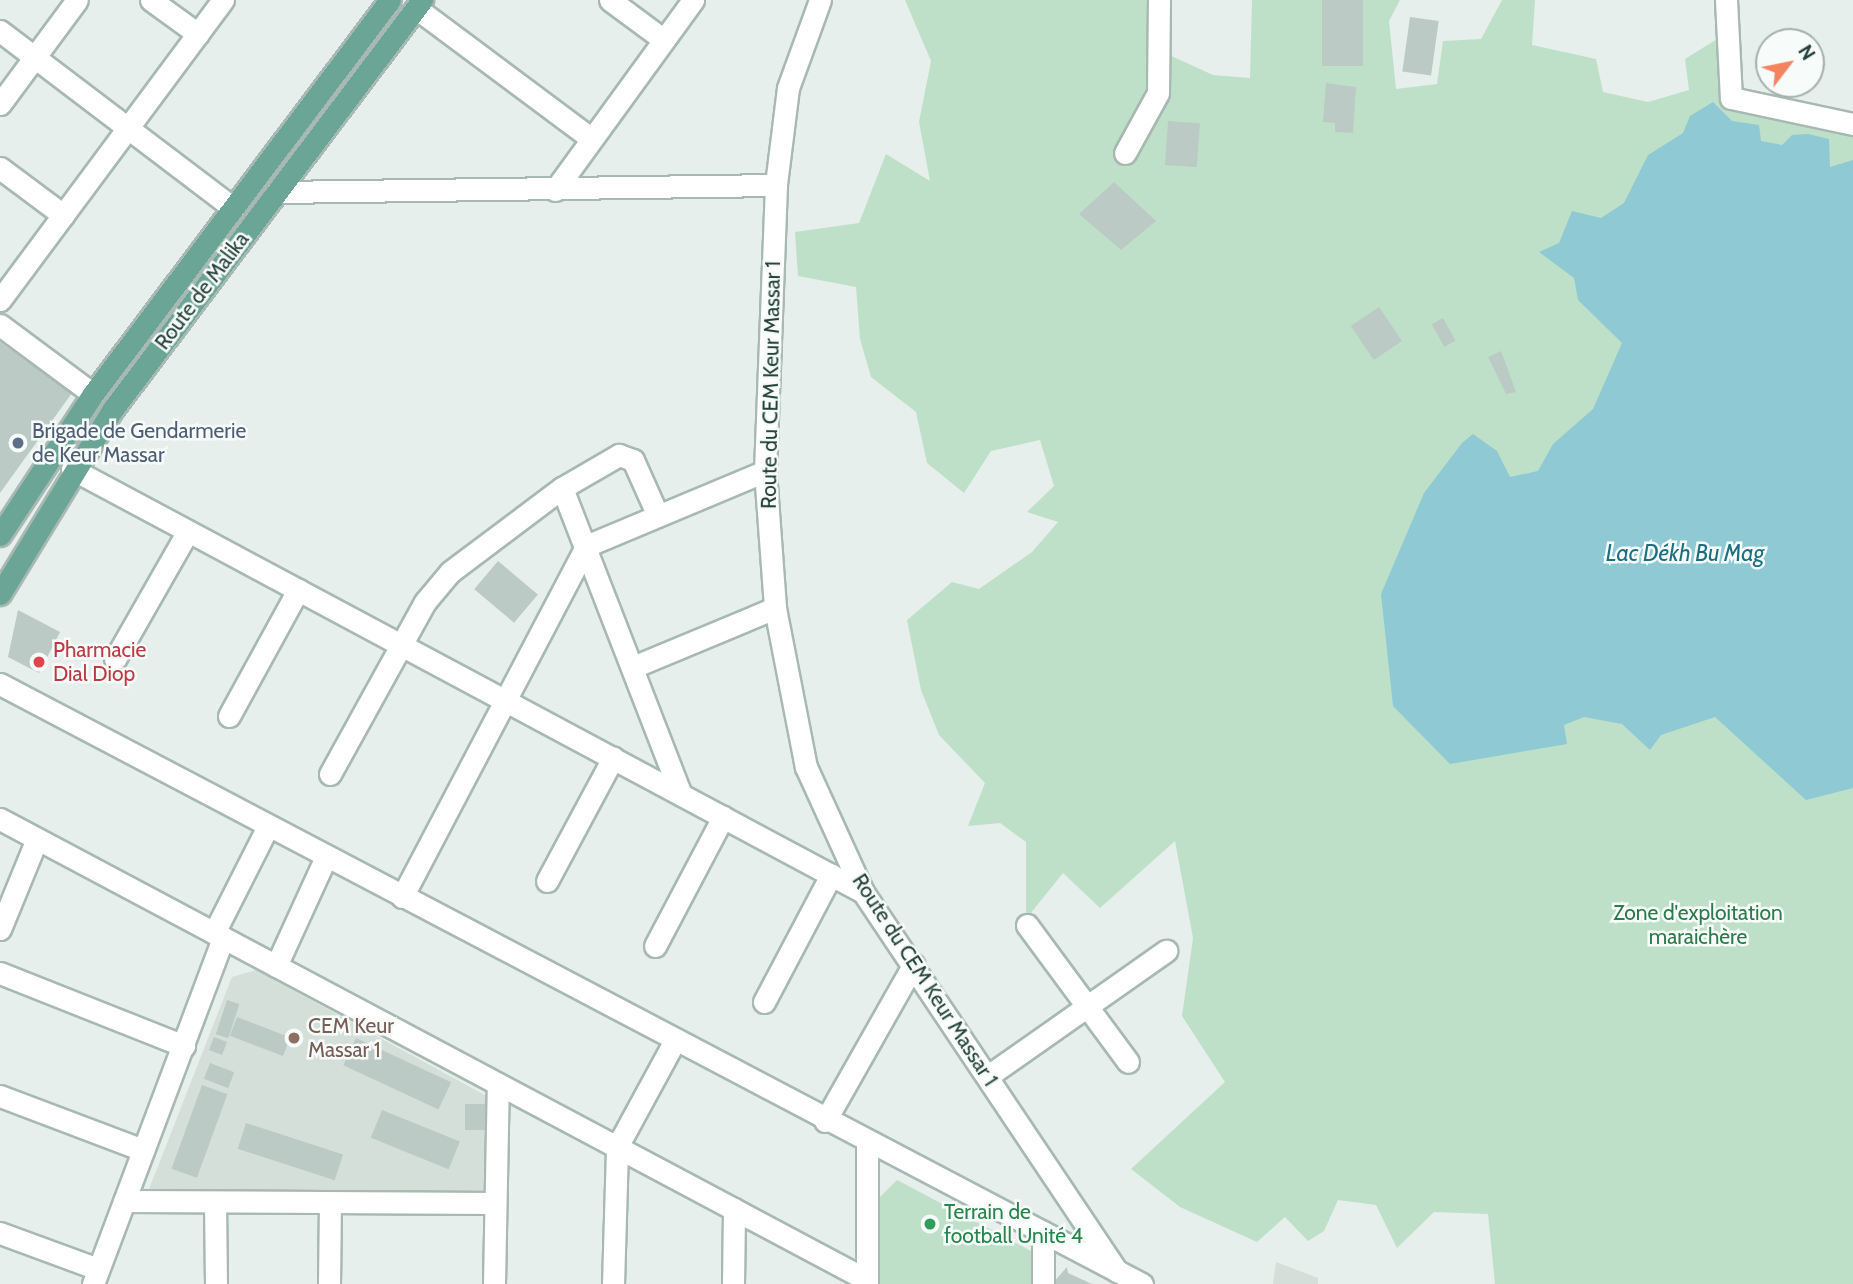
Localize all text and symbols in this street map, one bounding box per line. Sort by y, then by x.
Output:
north arrow [1755,28,1825,98]
text: N [1793,41,1820,64]
street label: Route de Malika [150,227,254,355]
street label: Route du CEM Keur Massar 1 [756,261,786,509]
place label: Brigade de Gendarmerie de Keur Massar [32,418,246,468]
marker: Brigade de Gendarmerie de Keur Massar [10,435,26,451]
water label: Lac Dékh Bu Mag [1606,539,1764,567]
place label: Pharmacie Dial Diop [53,637,146,687]
marker: Pharmacie Dial Diop [31,654,47,670]
street label: Route du CEM Keur Massar 1 [847,869,1003,1091]
park label: Zone d'exploitation maraichère [1613,900,1783,950]
place label: CEM Keur Massar 1 [308,1013,394,1063]
marker: CEM Keur Massar 1 [286,1030,302,1046]
place label: Terrain de football Unité 4 [944,1199,1083,1249]
marker: Terrain de football Unité 4 [922,1216,938,1232]

